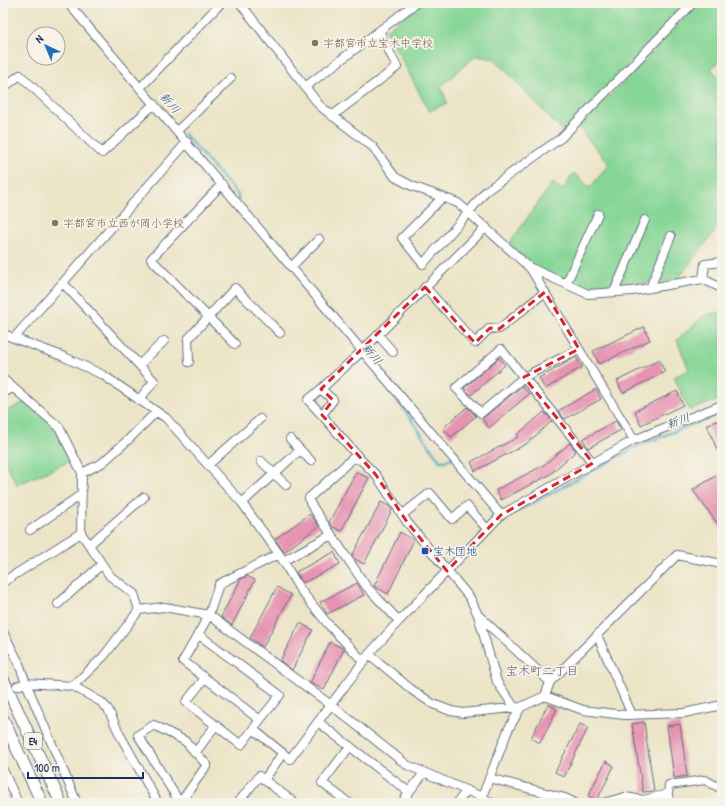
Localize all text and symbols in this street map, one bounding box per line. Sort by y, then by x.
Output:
north arrow [26,26,66,66]
text: N [32,32,46,46]
place label: 宇都宮市立宝木中学校 [323,36,433,50]
marker: 宇都宮市立宝木中学校 [310,38,320,48]
water label: 新川 [156,88,185,117]
place label: 宇都宮市立西が岡小学校 [63,216,184,230]
marker: 宇都宮市立西が岡小学校 [50,218,60,228]
water label: 新川 [358,339,387,368]
water label: 新川 [664,408,692,433]
place label: 宝木団地 [433,544,477,558]
marker: 宝木団地 [420,546,430,556]
district label: 宝木町二丁目 [506,662,578,679]
road number: E4 [24,733,42,749]
scale bar [28,754,143,780]
text: 100 m [34,759,60,776]

